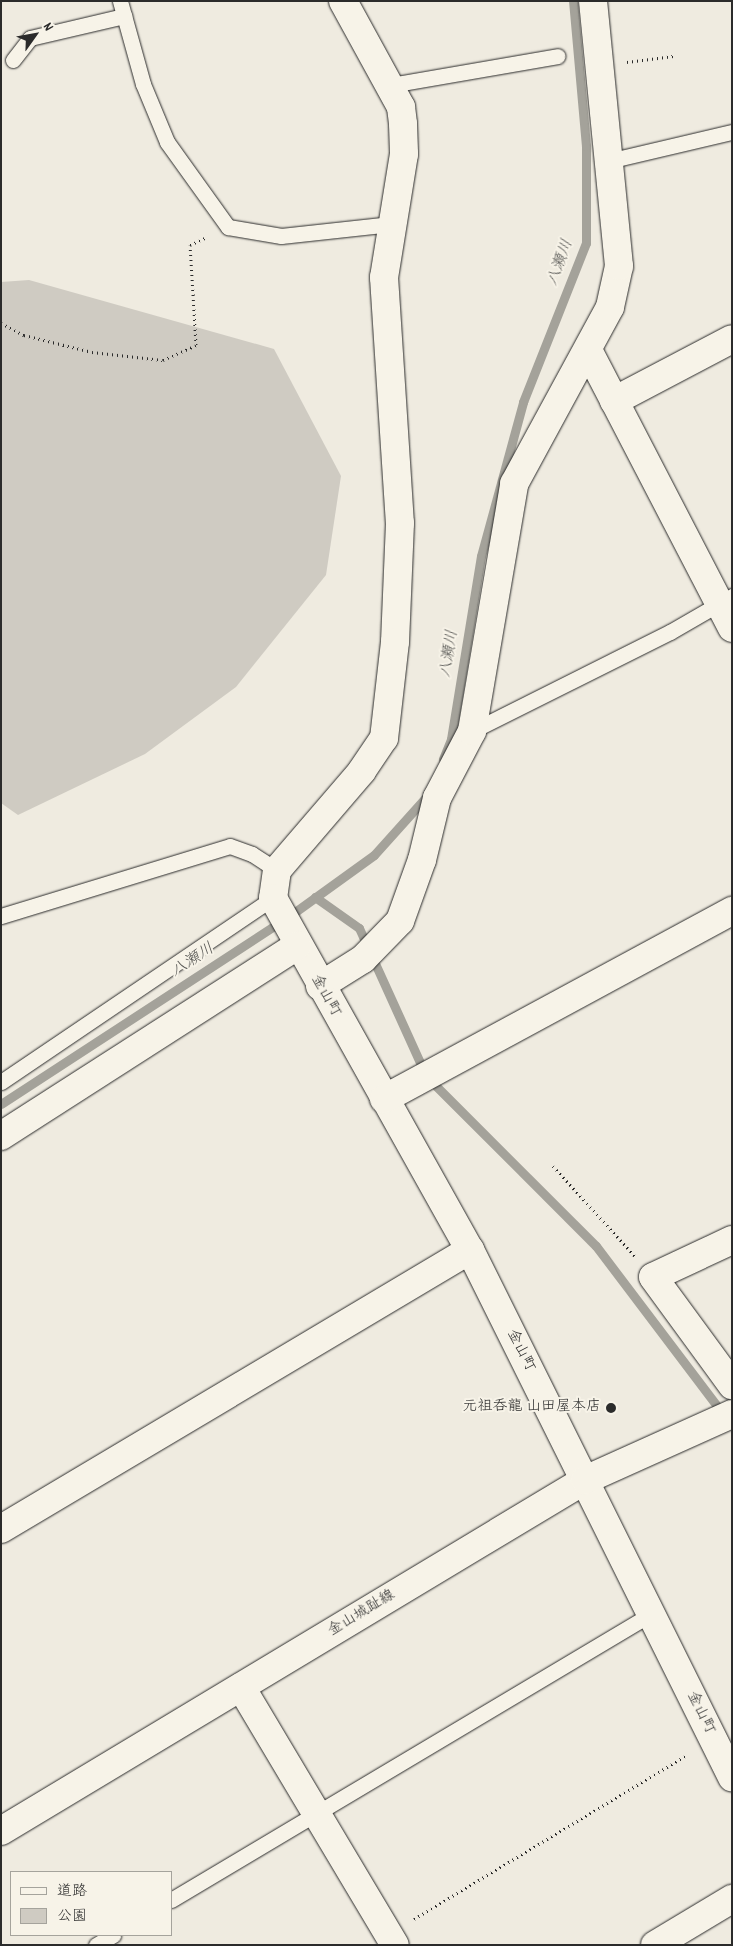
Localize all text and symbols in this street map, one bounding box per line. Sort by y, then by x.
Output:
north arrow [10,10,60,60]
text: N [37,19,58,35]
water label: 八瀬川 [544,237,578,289]
water label: 八瀬川 [437,629,463,679]
water label: 八瀬川 [168,940,218,982]
street label: 金山町 [306,972,344,1020]
street label: 金山町 [502,1327,538,1375]
place label: 元祖呑龍 山田屋本店 [463,1399,601,1417]
marker: 元祖呑龍 山田屋本店 [605,1402,617,1414]
street label: 金山城趾線 [325,1587,399,1641]
street label: 金山町 [682,1689,718,1737]
legend [10,1871,172,1936]
text: 道路 [57,1881,87,1903]
text: 公園 [57,1906,87,1928]

